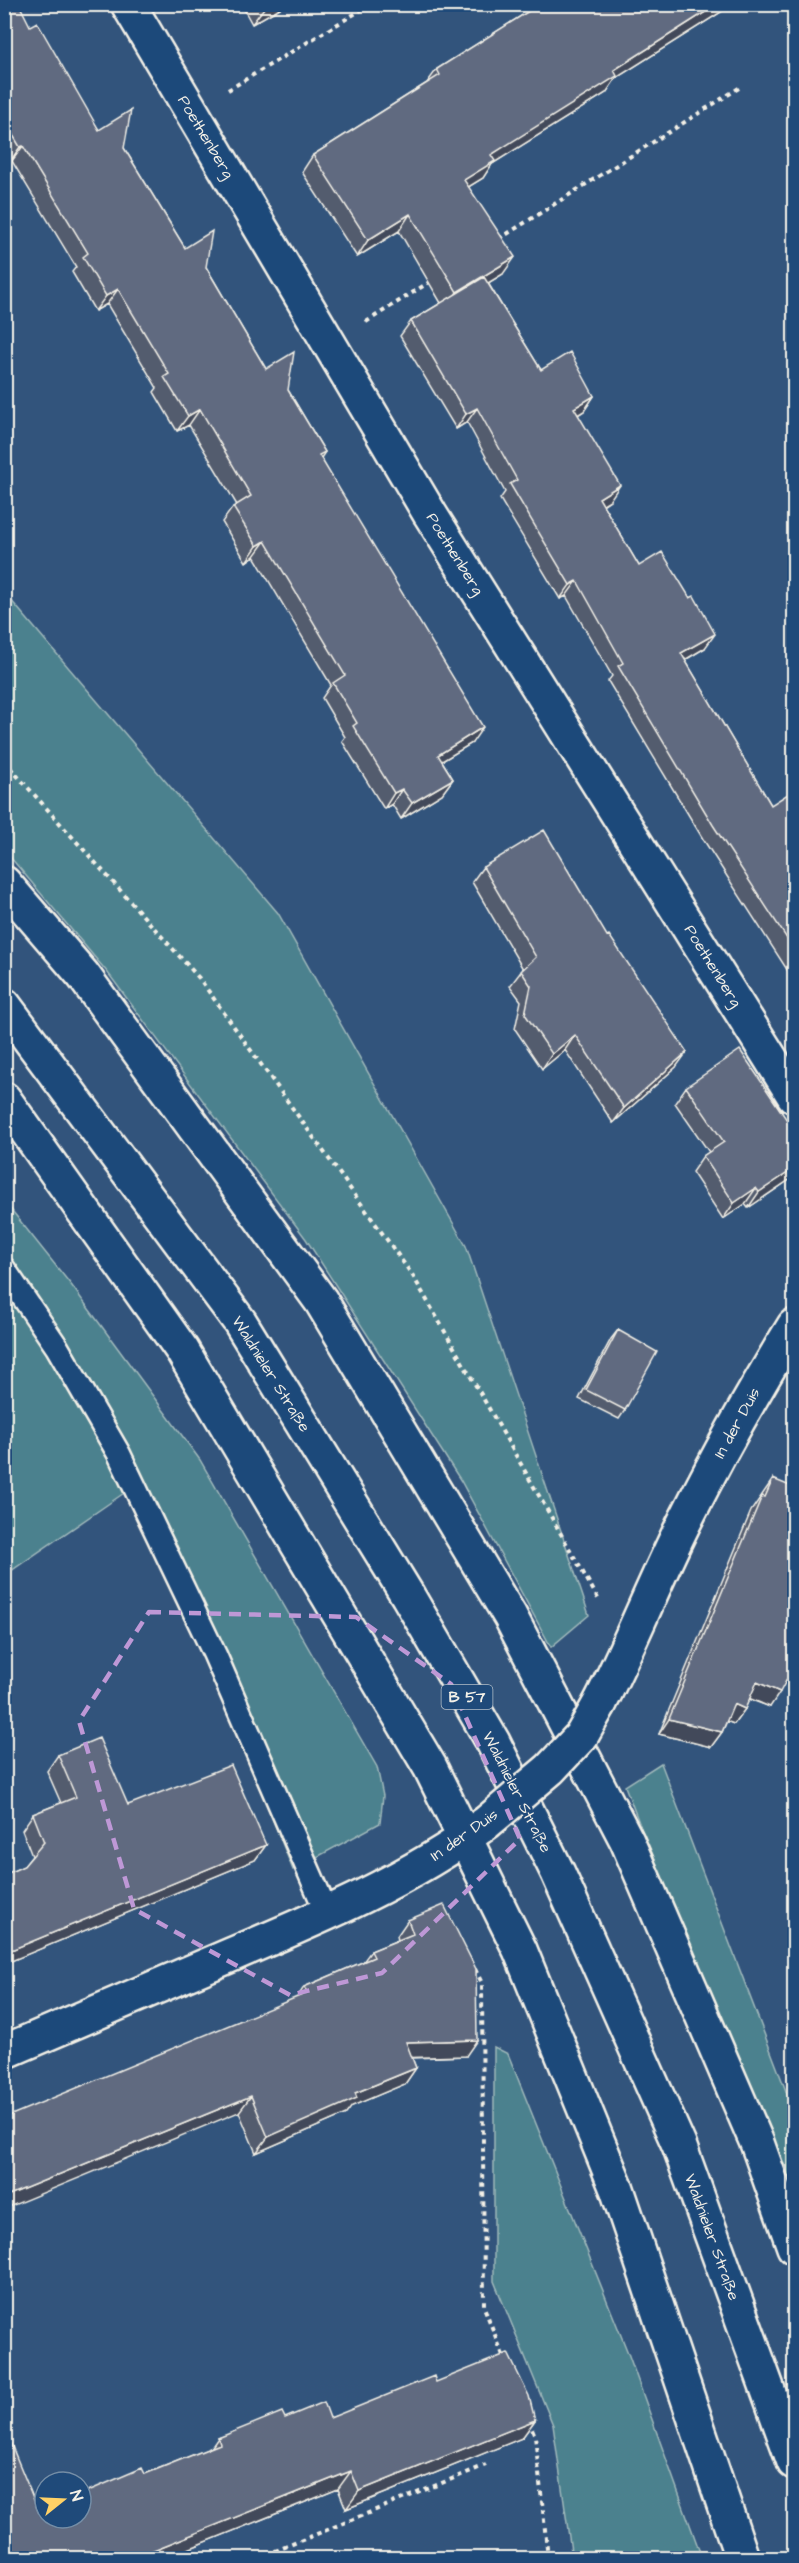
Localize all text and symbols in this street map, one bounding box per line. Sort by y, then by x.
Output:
street label: Poethenberg [172,91,240,183]
street label: Poethenberg [420,508,489,600]
street label: Poethenberg [678,920,747,1012]
street label: Waldnieler Straße [226,1312,316,1437]
street label: In der Duis [709,1384,765,1462]
road number: B 57 [442,1685,492,1709]
street label: Waldnieler Straße [477,1728,557,1857]
street label: In der Duis [426,1804,502,1866]
street label: Waldnieler Straße [679,2171,745,2304]
north arrow [33,2470,93,2530]
text: N [64,2488,88,2504]

